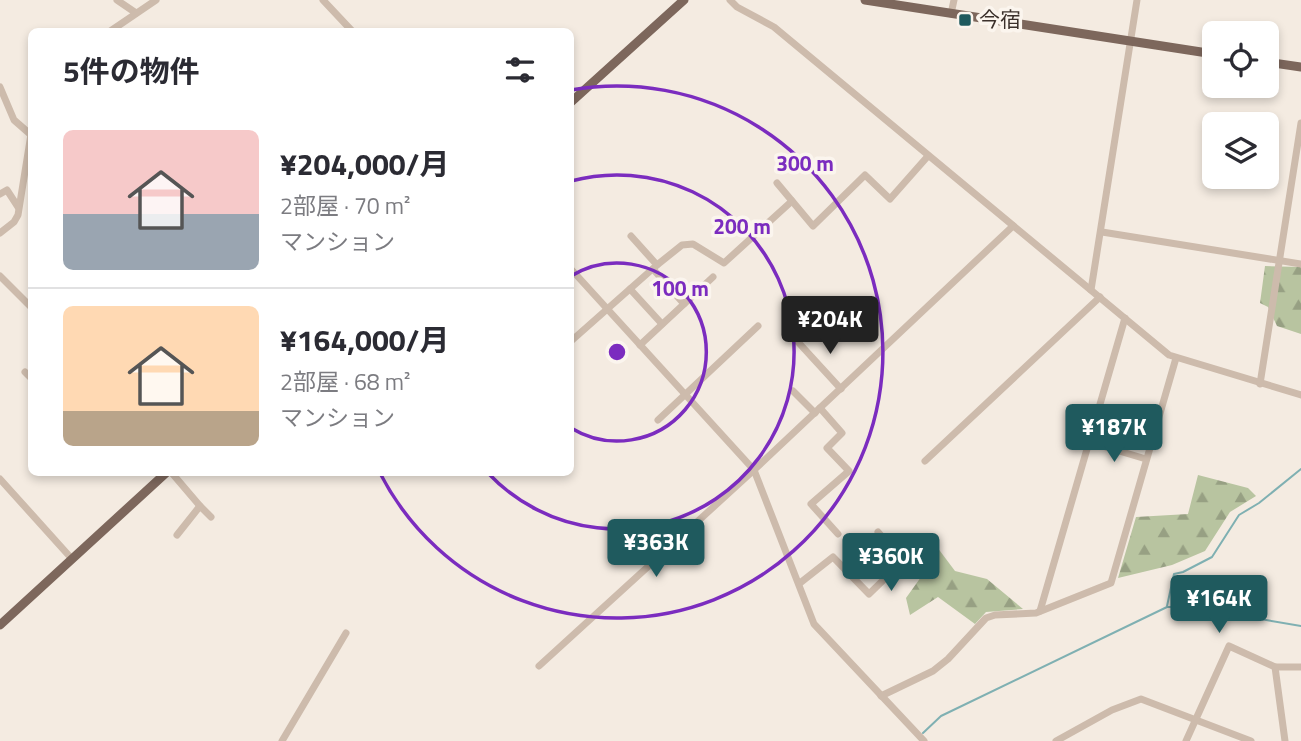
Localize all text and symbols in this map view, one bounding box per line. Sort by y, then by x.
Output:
place label: 今宿 [979,3,1021,35]
marker: 今宿 [957,12,973,28]
map controls [1202,21,1279,189]
button: locate [1202,21,1279,98]
text: 5件の物件 [63,48,200,94]
icon: filters [501,51,539,89]
button: layers [1202,112,1279,189]
text: ¥204,000/月 [280,141,449,187]
text: 300 m [776,147,834,179]
icon: home [119,158,203,242]
text: 2部屋 · 70 m² [280,188,410,223]
text: 200 m [713,210,771,242]
text: マンション [280,224,395,259]
text: 100 m [651,272,709,304]
pin: ¥204K [781,296,879,356]
text: ¥204K [797,301,863,336]
text: ¥164,000/月 [280,317,449,363]
icon: home [119,334,203,418]
centre of rings [605,340,629,364]
text: 2部屋 · 68 m² [280,364,410,399]
text: マンション [280,400,395,435]
pin: ¥187K [1065,405,1163,464]
text: ¥187K [1081,409,1147,444]
pin: ¥363K [607,520,705,579]
text: ¥363K [623,524,689,559]
pin: ¥360K [842,534,940,593]
text: ¥360K [858,538,924,573]
pin: ¥164K [1170,576,1268,635]
text: ¥164K [1186,580,1252,615]

